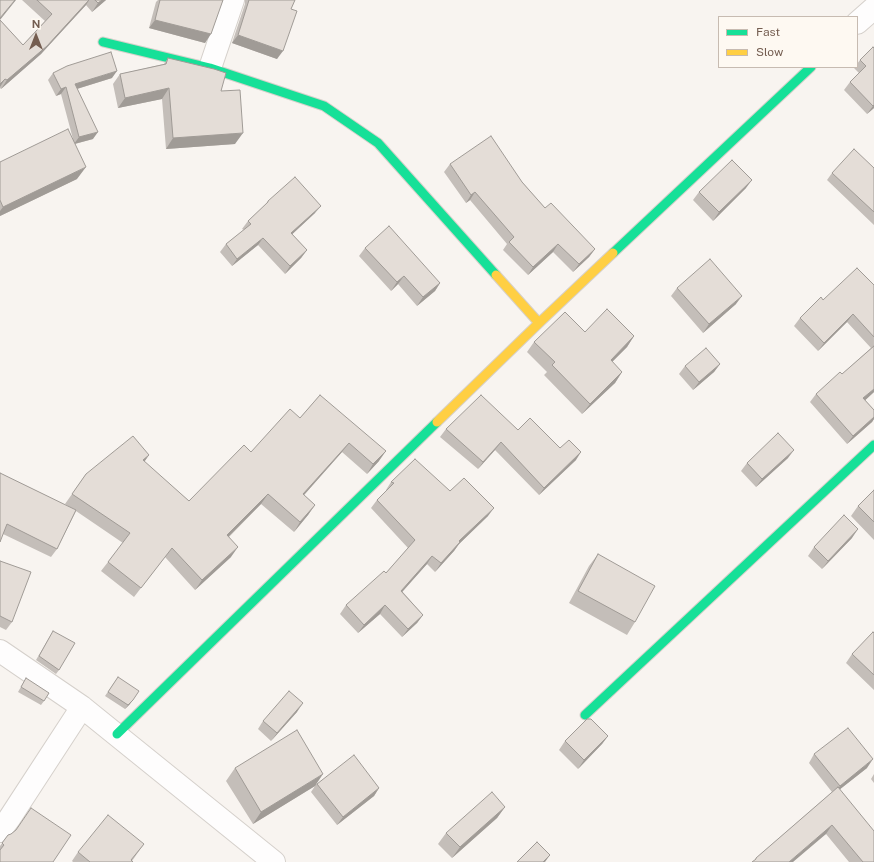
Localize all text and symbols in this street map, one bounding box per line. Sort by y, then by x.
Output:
north arrow [16,16,56,56]
legend [718,16,858,68]
text: N [32,18,40,30]
text: Fast [756,25,780,39]
text: Slow [756,45,783,59]

